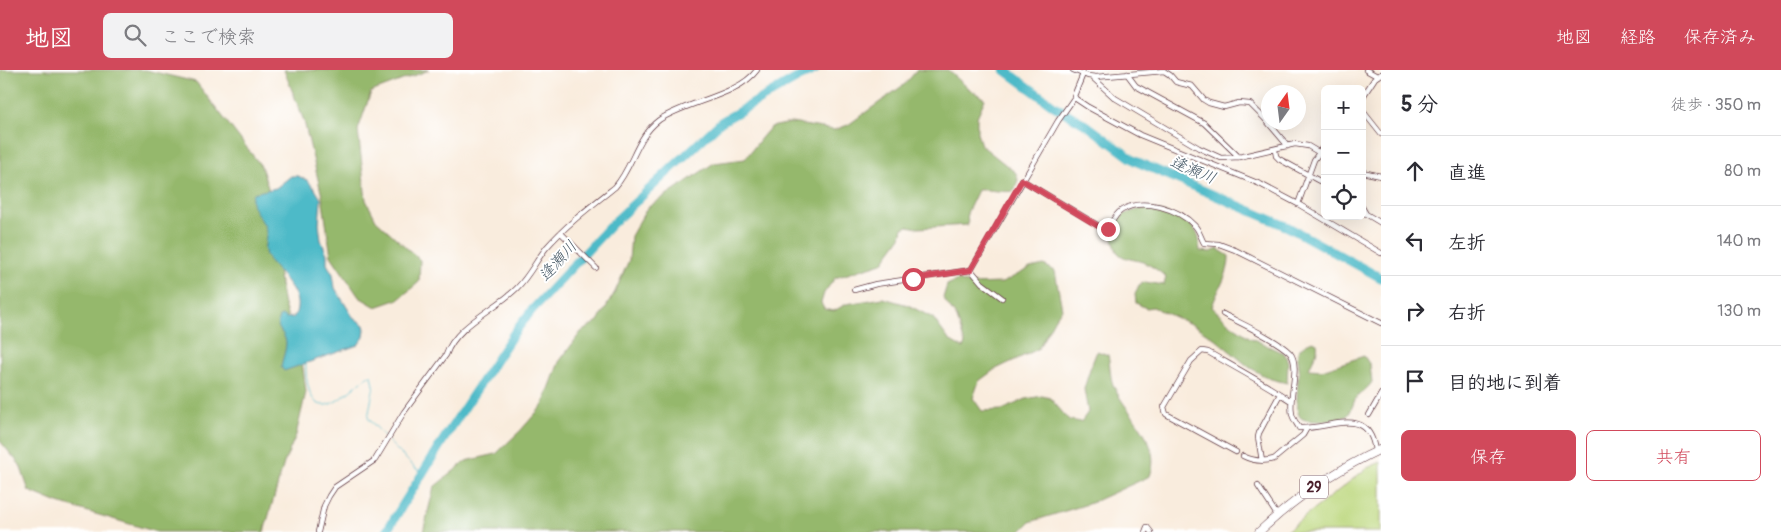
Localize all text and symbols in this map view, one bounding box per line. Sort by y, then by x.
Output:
search box [103,13,453,58]
icon: search [121,21,149,49]
text: 地図 [25,24,73,53]
text: ここで検索 [161,25,256,49]
text: 地図 [1556,26,1592,49]
text: 経路 [1620,26,1656,49]
text: 保存済み [1684,26,1756,49]
north arrow [1261,85,1306,130]
map controls [1321,85,1366,220]
button: + [1321,85,1366,130]
text: 5 分 [1401,91,1438,118]
text: 徒歩 · 350 m [1671,95,1761,115]
button: − [1321,130,1366,175]
water label: 逢瀬川 [1167,151,1219,189]
icon: ahead [1401,157,1429,185]
text: 直進 [1448,161,1486,185]
text: 80 m [1724,161,1761,181]
button: locate [1321,175,1366,220]
route end [1097,218,1120,241]
icon: left [1401,227,1429,255]
text: 左折 [1448,231,1486,255]
text: 140 m [1717,231,1761,251]
water label: 逢瀬川 [535,236,581,286]
route start [902,268,925,291]
icon: right [1401,297,1429,325]
text: 右折 [1448,301,1486,325]
text: 130 m [1717,301,1761,321]
icon: arrive [1401,367,1429,395]
text: 目的地に到着 [1448,371,1562,395]
button: 保存 [1401,430,1576,481]
button: 共有 [1586,430,1761,481]
road number: 29 [1300,476,1328,498]

